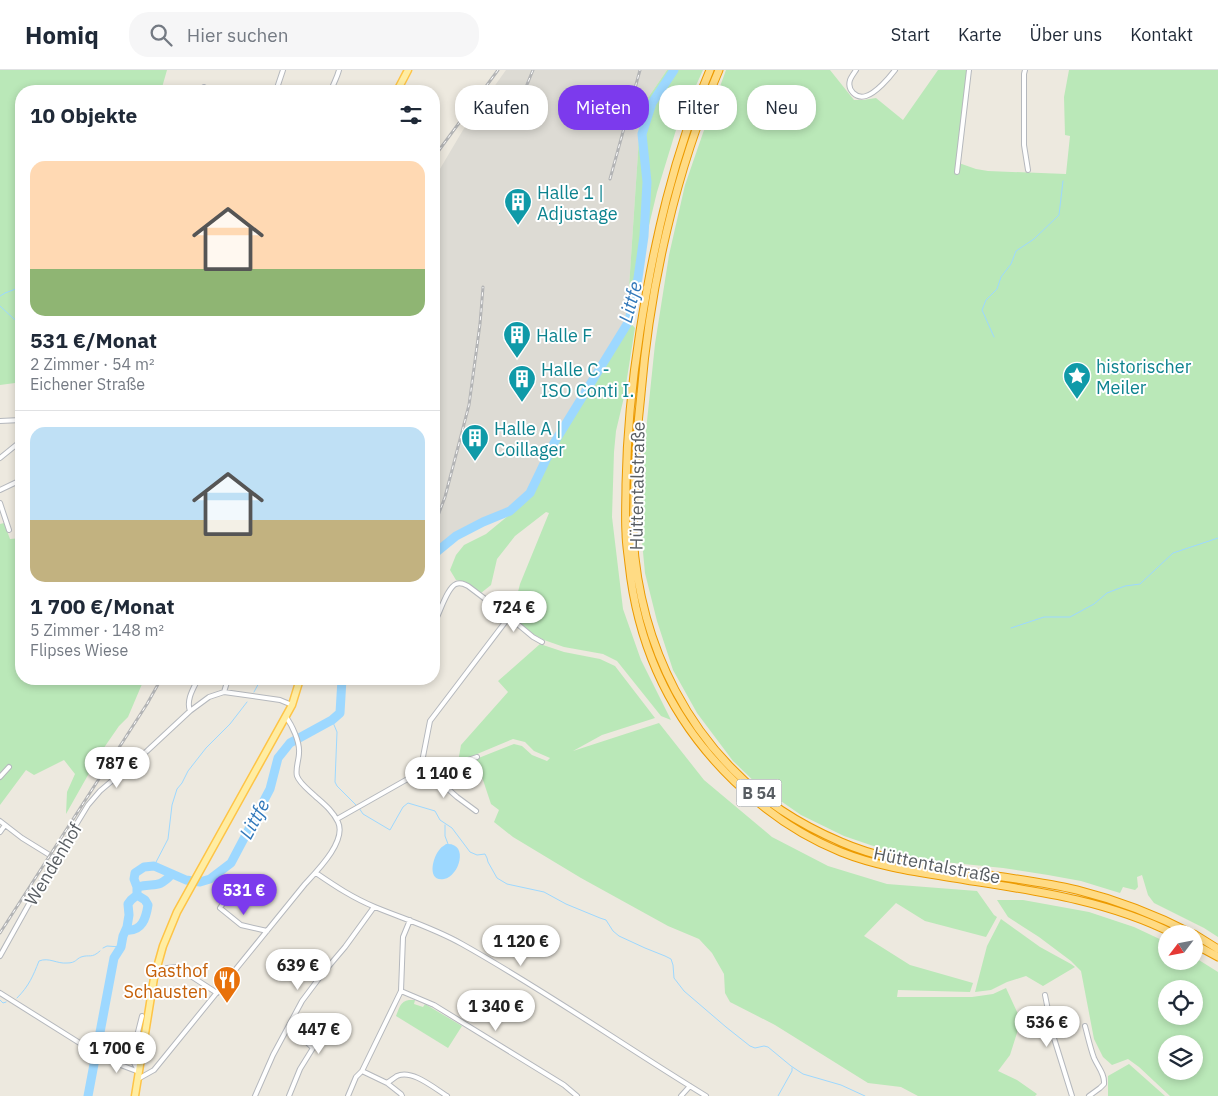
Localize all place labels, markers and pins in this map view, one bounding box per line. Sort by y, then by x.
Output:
place label: Halle 1 | Adjustage [537,181,618,225]
building icon: Halle 1 | Adjustage [503,187,533,226]
building icon: Halle F [502,320,532,359]
place label: Halle F [536,324,592,347]
place label: historischer Meiler [1096,355,1192,399]
place label: Halle C - ISO Conti I. [541,358,634,402]
place icon: historischer Meiler [1062,361,1092,400]
building icon: Halle C - ISO Conti I. [507,364,537,403]
place label: Halle A | Coillager [494,417,565,461]
building icon: Halle A | Coillager [460,423,490,462]
pin: 724 € [479,590,549,633]
pin: 787 € [82,746,152,789]
pin: 1 140 € [398,756,490,799]
pin: 531 € [209,874,279,916]
pin: 1 120 € [475,924,567,967]
pin: 639 € [263,948,333,991]
place label: Gasthof Schausten [123,959,208,1003]
restaurant icon: Gasthof Schausten [212,965,242,1004]
pin: 1 340 € [450,990,542,1032]
pin: 536 € [1012,1006,1082,1048]
pin: 447 € [284,1012,354,1055]
pin: 1 700 € [71,1032,163,1074]

